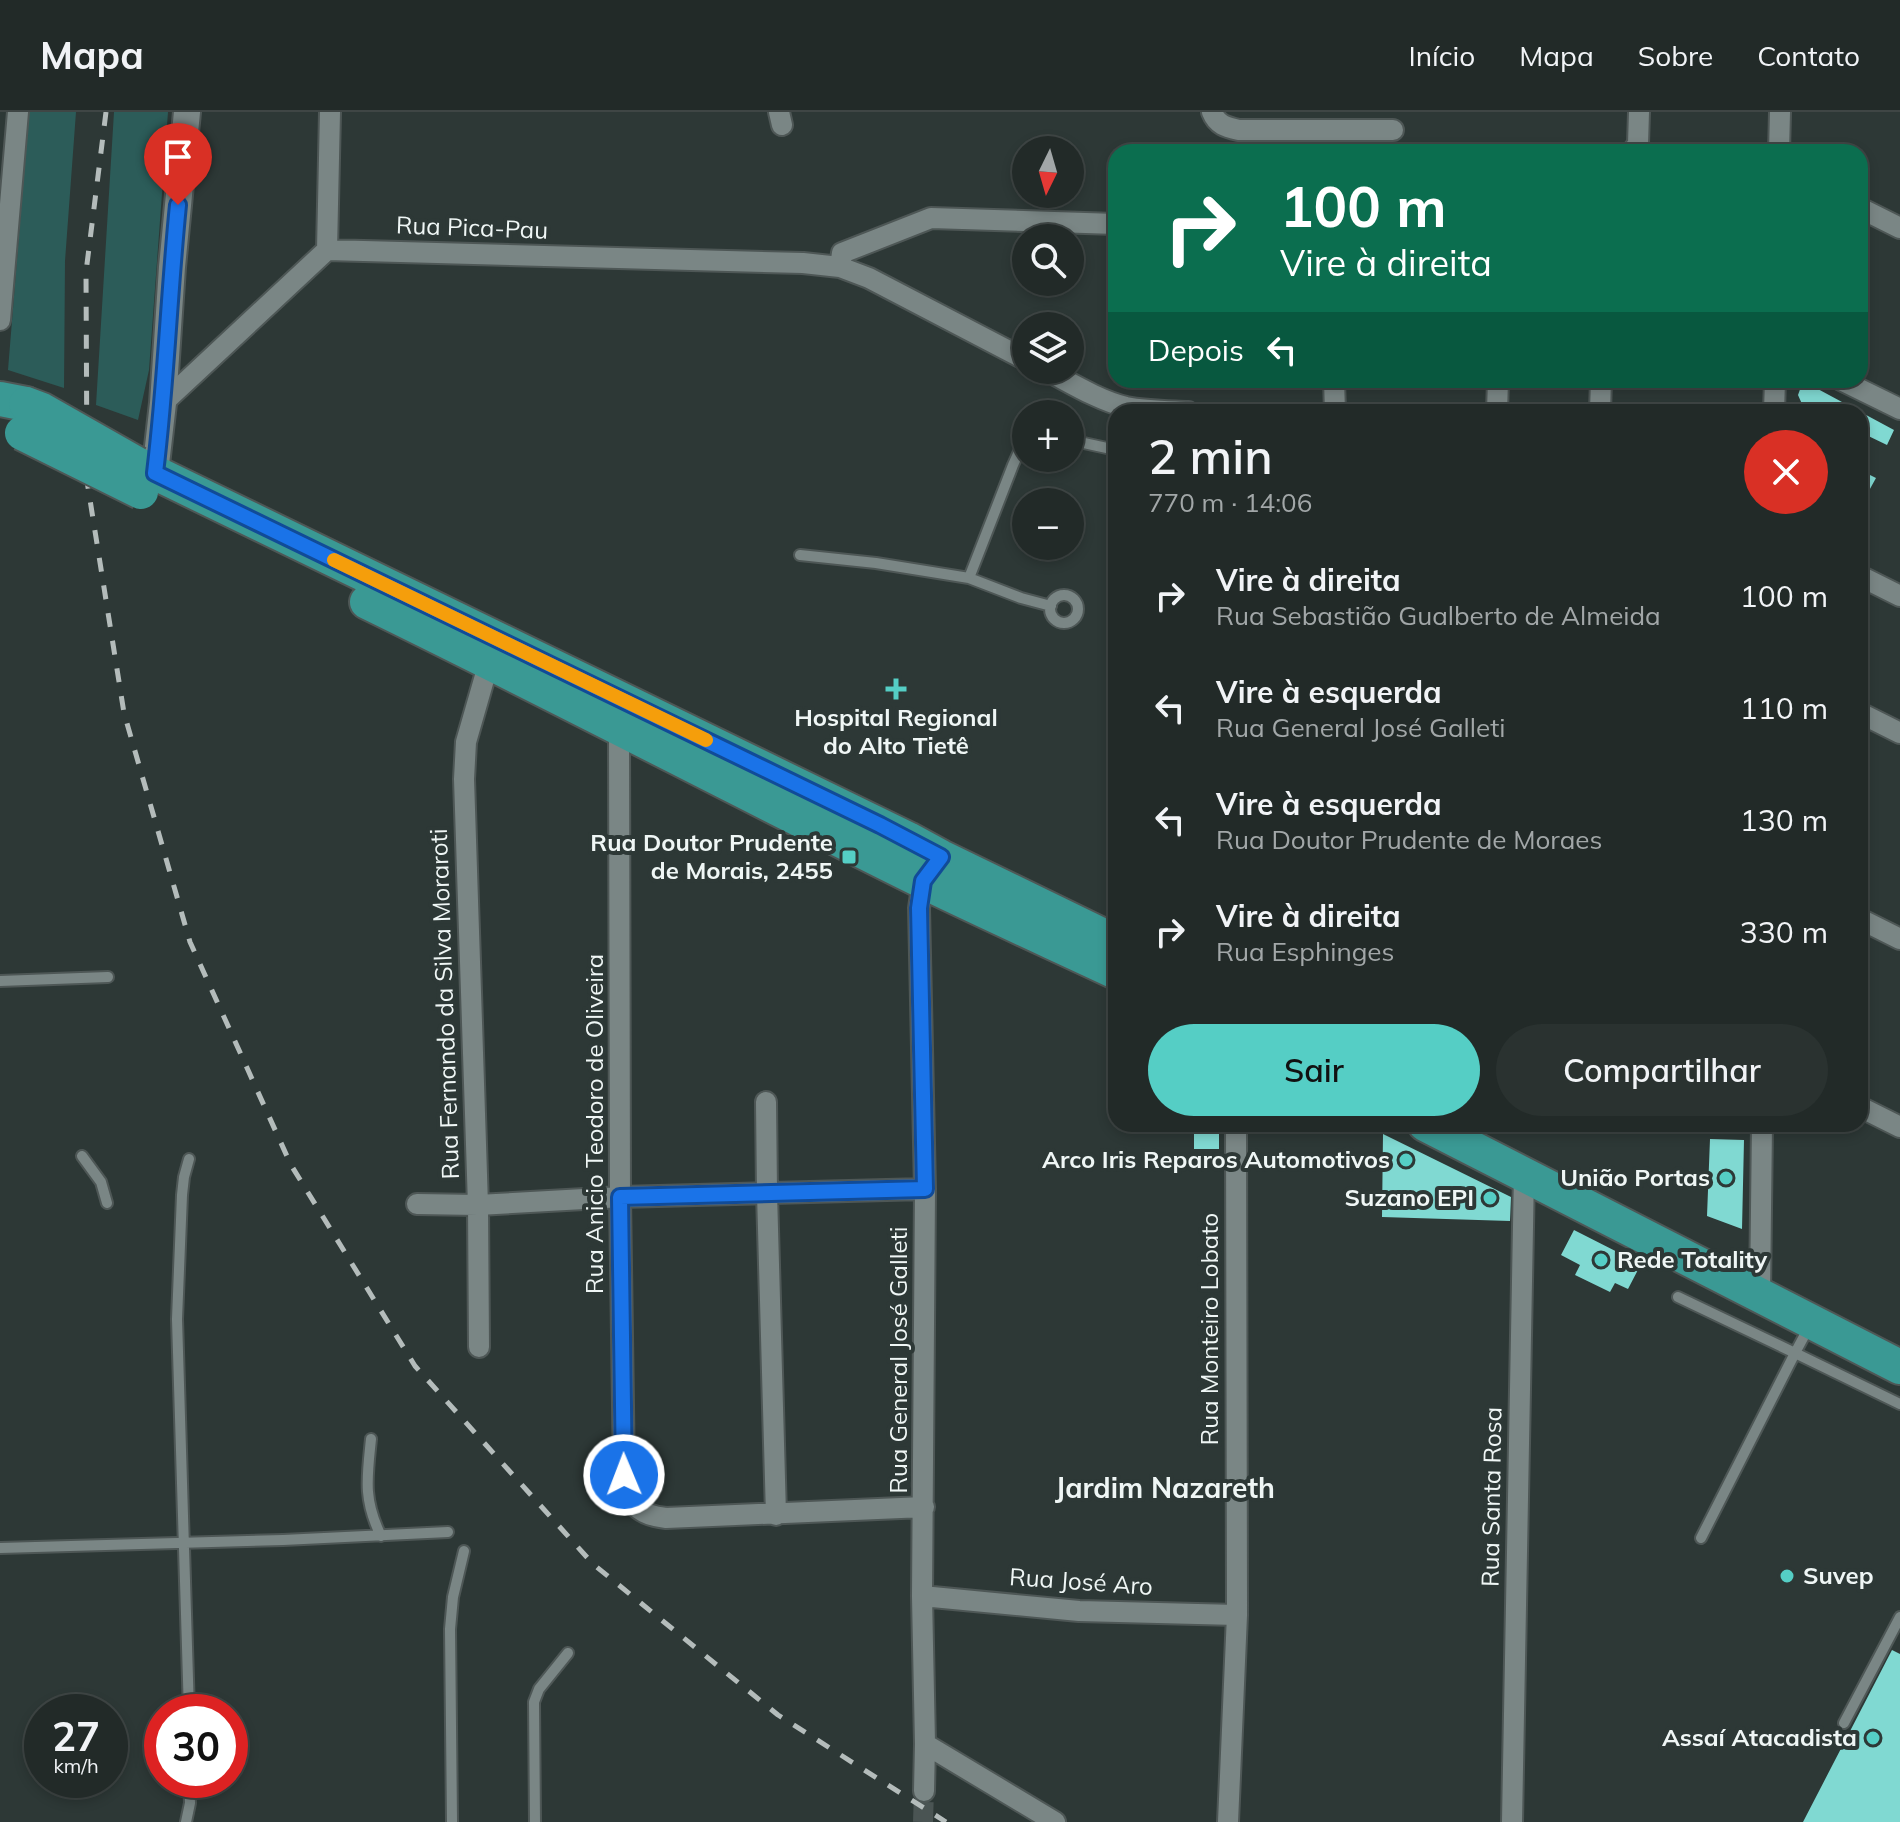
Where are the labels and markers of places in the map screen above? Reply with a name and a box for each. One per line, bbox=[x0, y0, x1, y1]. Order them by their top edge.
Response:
pin bbox=[144, 123, 212, 205]
marker: Hospital Regional do Alto Tietê bbox=[885, 678, 907, 700]
place label: Hospital Regional do Alto Tietê bbox=[794, 702, 998, 760]
place label: Rua Doutor Prudente de Morais, 2455 bbox=[590, 827, 833, 885]
marker: Rua Doutor Prudente de Morais, 2455 bbox=[840, 848, 858, 866]
place label: Arco Iris Reparos Automotivos bbox=[1042, 1144, 1390, 1174]
marker: Arco Iris Reparos Automotivos bbox=[1397, 1151, 1415, 1169]
place label: União Portas bbox=[1560, 1162, 1710, 1192]
marker: União Portas bbox=[1717, 1169, 1735, 1187]
place label: Suzano EPI bbox=[1344, 1182, 1474, 1212]
marker: Suzano EPI bbox=[1481, 1189, 1499, 1207]
place label: Rede Totality bbox=[1617, 1244, 1768, 1274]
marker: Rede Totality bbox=[1592, 1251, 1610, 1269]
place label: Suvep bbox=[1803, 1560, 1874, 1590]
marker: Suvep bbox=[1778, 1567, 1796, 1585]
place label: Assaí Atacadista bbox=[1662, 1722, 1857, 1752]
marker: Assaí Atacadista bbox=[1864, 1729, 1882, 1747]

